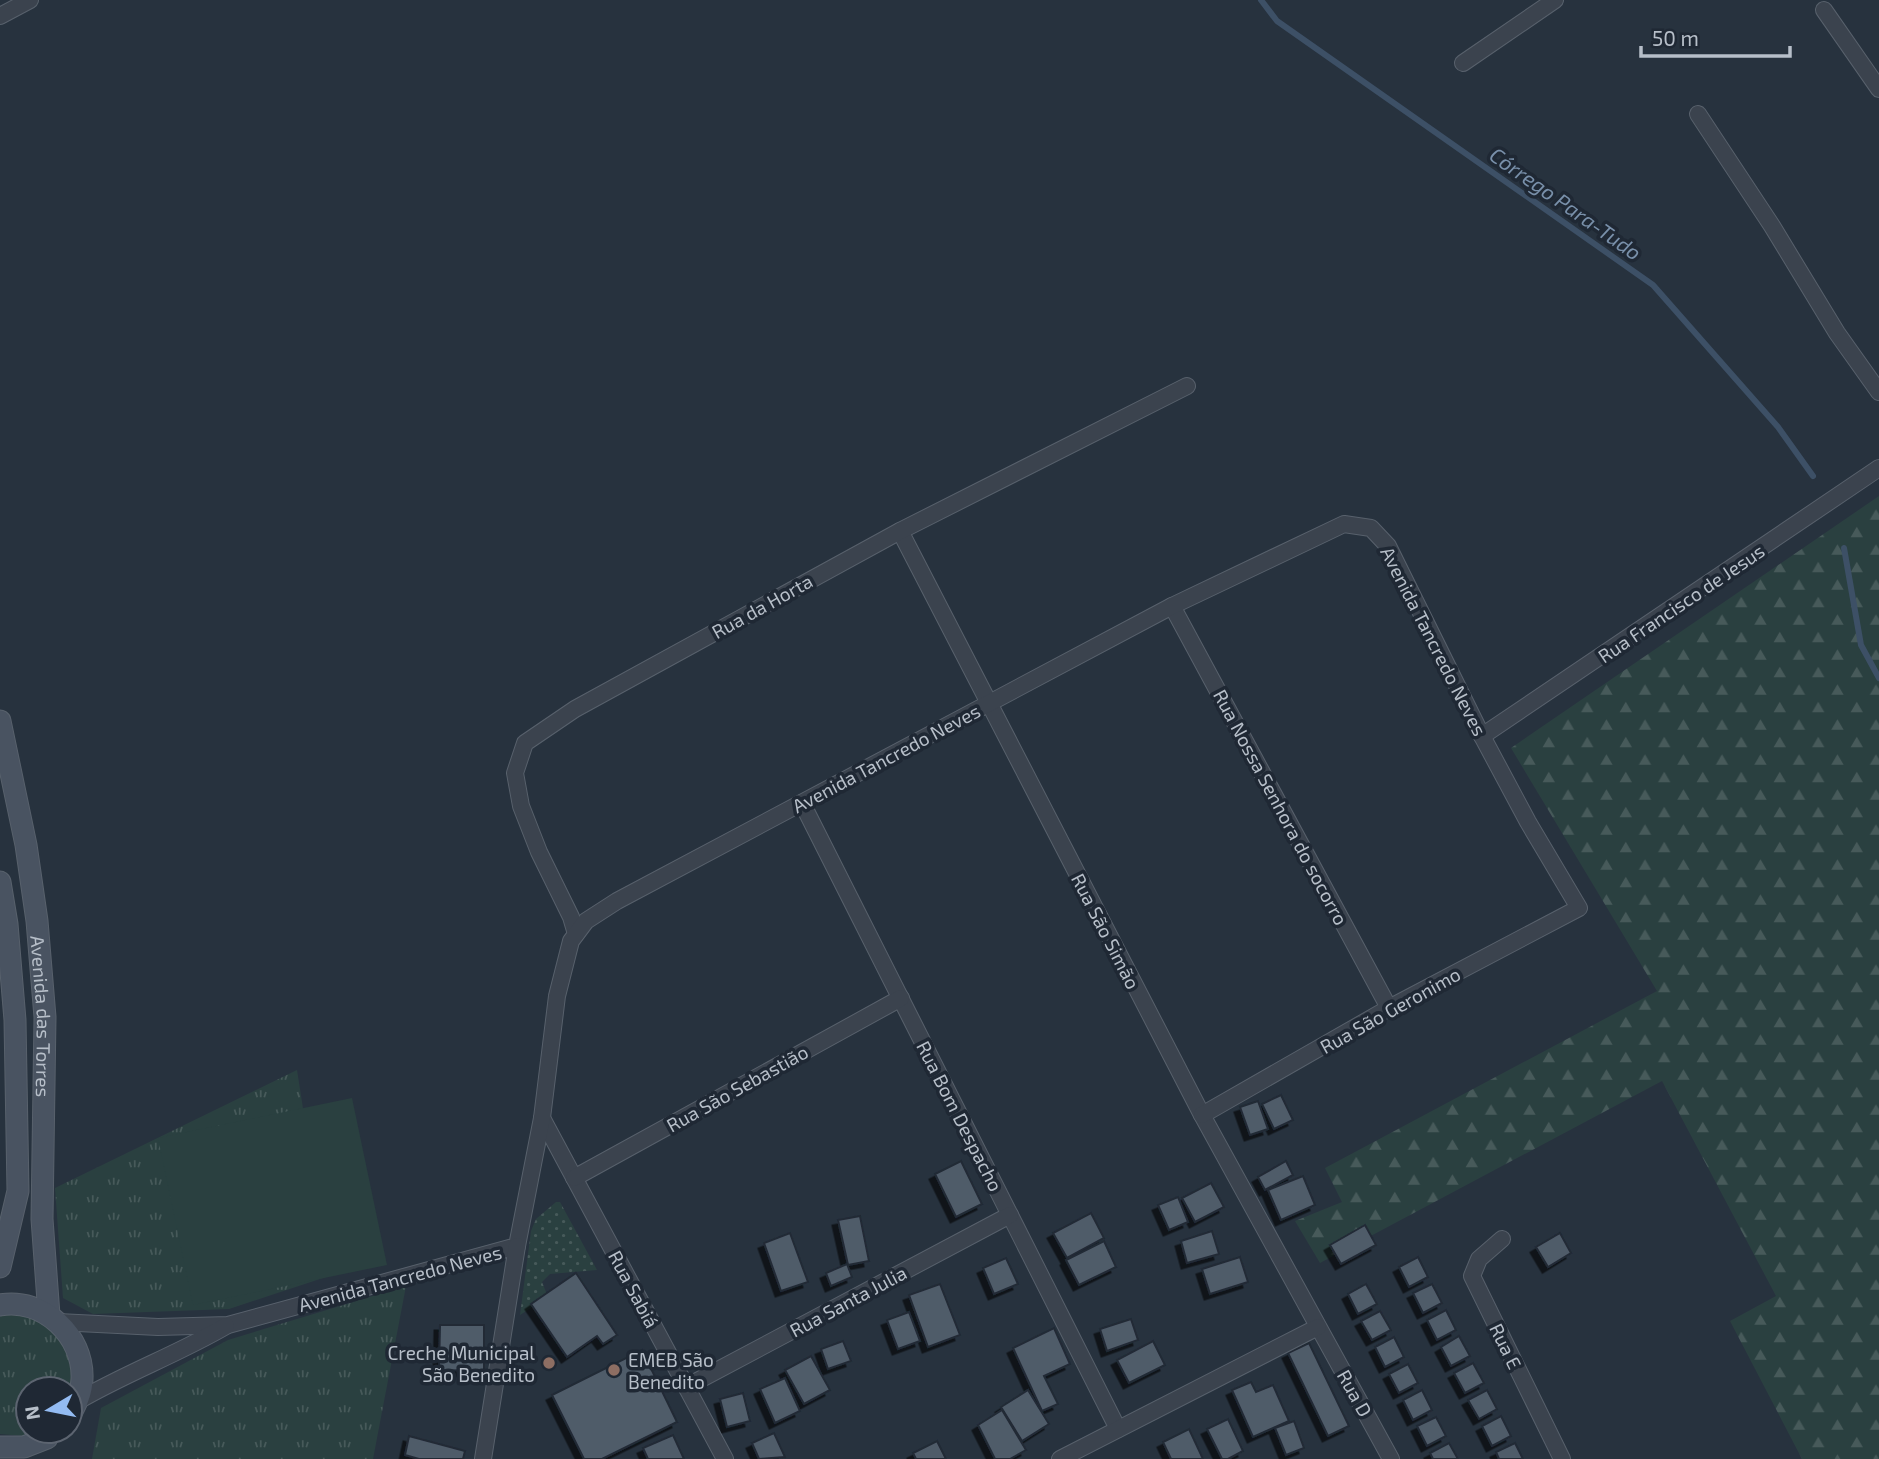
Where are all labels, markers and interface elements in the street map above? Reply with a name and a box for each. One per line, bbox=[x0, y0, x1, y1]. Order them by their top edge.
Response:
scale bar bbox=[1641, 14, 1790, 58]
text: 50 m bbox=[1652, 25, 1699, 50]
water label: Córrego Para-Tudo bbox=[1485, 141, 1647, 265]
street label: Rua Francisco de Jesus bbox=[1593, 539, 1769, 667]
street label: Avenida Tancredo Neves bbox=[1376, 543, 1492, 739]
street label: Rua da Horta bbox=[708, 569, 816, 643]
street label: Rua Nossa Senhora do socorro bbox=[1209, 685, 1353, 929]
street label: Avenida Tancredo Neves bbox=[788, 699, 984, 817]
street label: Rua São Simão bbox=[1067, 869, 1145, 993]
street label: Avenida das Torres bbox=[27, 934, 57, 1098]
street label: Rua São Geronimo bbox=[1316, 962, 1464, 1058]
street label: Rua Bom Despacho bbox=[912, 1037, 1008, 1195]
street label: Rua São Sebastião bbox=[662, 1040, 812, 1136]
street label: Avenida Tancredo Neves bbox=[296, 1240, 504, 1316]
street label: Rua Sabiá bbox=[604, 1246, 664, 1332]
street label: Rua Santa Julia bbox=[786, 1261, 910, 1341]
street label: Rua E bbox=[1485, 1319, 1527, 1373]
place label: Creche Municipal São Benedito bbox=[387, 1341, 535, 1386]
place label: EMEB São Benedito bbox=[628, 1348, 714, 1393]
marker: Creche Municipal São Benedito bbox=[541, 1355, 557, 1371]
marker: EMEB São Benedito bbox=[606, 1362, 622, 1378]
street label: Rua D bbox=[1333, 1366, 1377, 1420]
north arrow bbox=[14, 1375, 84, 1445]
text: N bbox=[19, 1404, 44, 1422]

